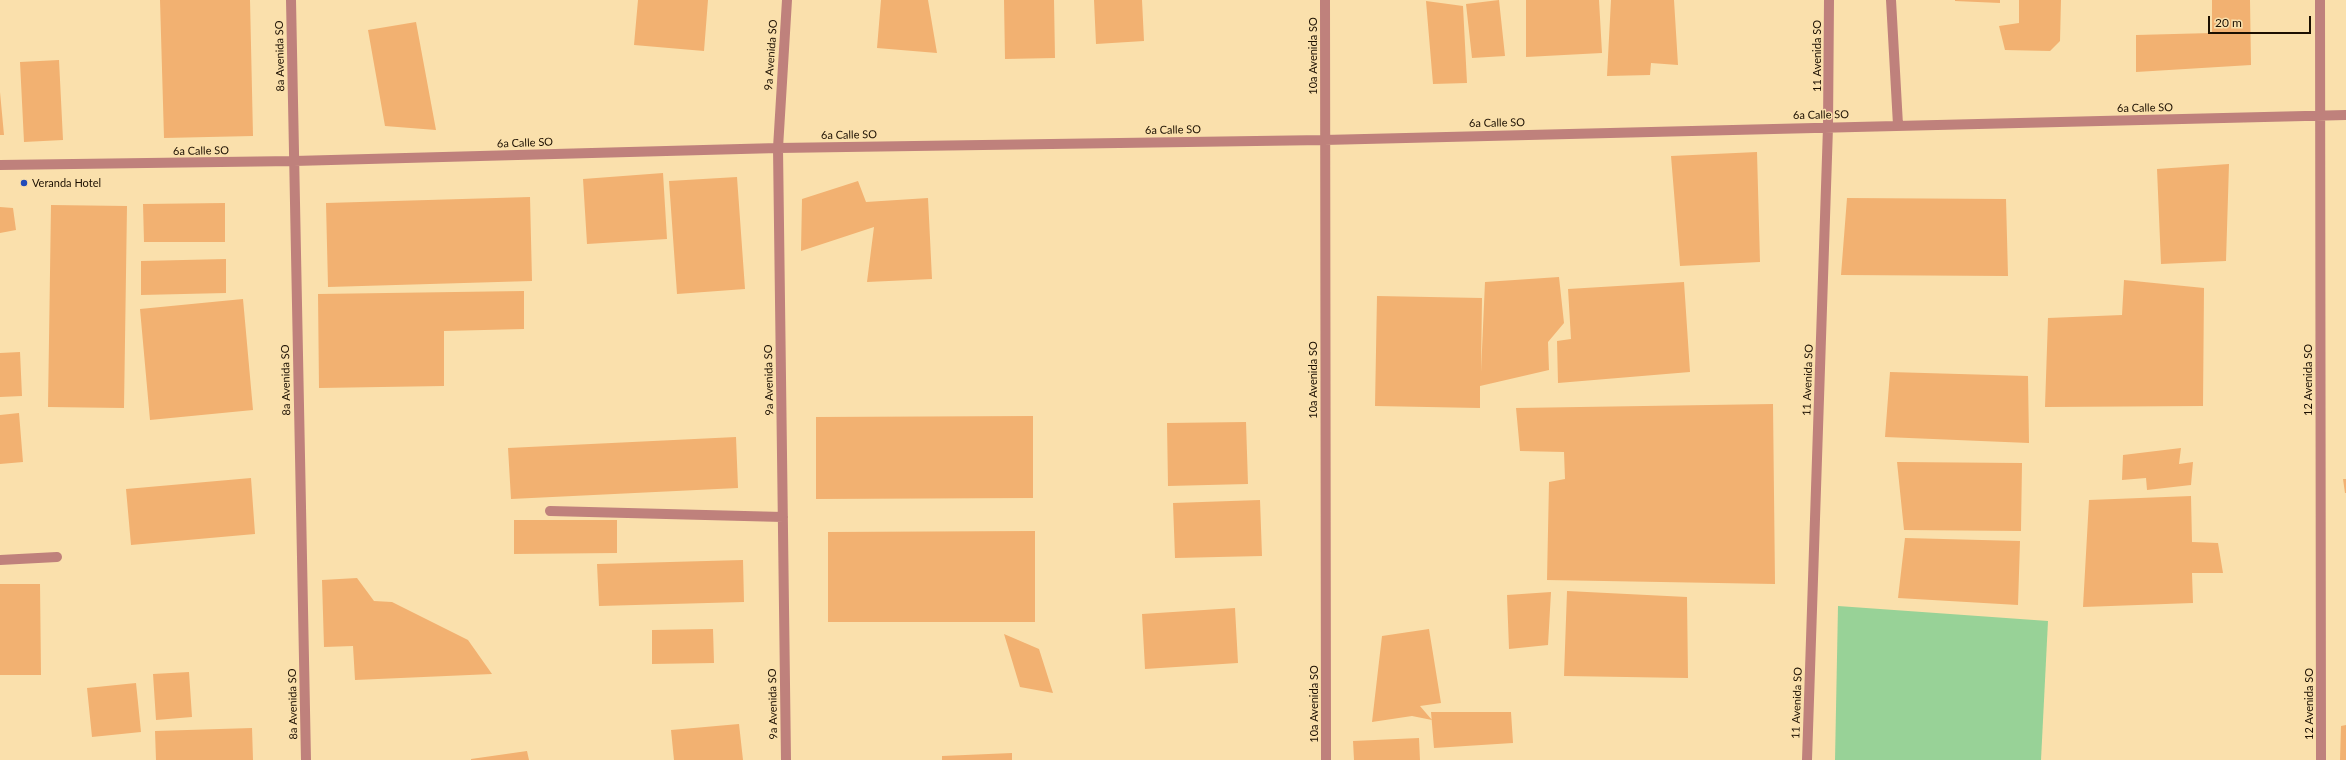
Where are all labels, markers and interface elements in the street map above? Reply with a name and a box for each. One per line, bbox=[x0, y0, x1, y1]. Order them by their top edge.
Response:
scale bar bbox=[2210, 8, 2313, 34]
text: 20 m bbox=[2215, 15, 2242, 30]
street label: 10a Avenida SO bbox=[1306, 17, 1320, 95]
street label: 9a Avenida SO bbox=[762, 19, 780, 91]
street label: 8a Avenida SO bbox=[273, 20, 287, 92]
street label: 11 Avenida SO bbox=[1810, 20, 1824, 92]
street label: 6a Calle SO bbox=[2117, 101, 2173, 115]
street label: 6a Calle SO bbox=[1793, 108, 1849, 122]
street label: 6a Calle SO bbox=[1469, 116, 1525, 130]
street label: 6a Calle SO bbox=[1145, 123, 1201, 137]
street label: 6a Calle SO bbox=[821, 128, 877, 142]
street label: 6a Calle SO bbox=[497, 135, 553, 151]
street label: 6a Calle SO bbox=[173, 144, 229, 158]
place label: Veranda Hotel bbox=[32, 176, 101, 190]
marker: Veranda Hotel bbox=[19, 178, 29, 188]
street label: 10a Avenida SO bbox=[1306, 341, 1320, 419]
street label: 8a Avenida SO bbox=[279, 344, 293, 416]
street label: 9a Avenida SO bbox=[762, 344, 776, 416]
street label: 11 Avenida SO bbox=[1800, 344, 1816, 416]
street label: 12 Avenida SO bbox=[2301, 344, 2315, 416]
street label: 10a Avenida SO bbox=[1307, 665, 1321, 743]
street label: 11 Avenida SO bbox=[1789, 667, 1805, 739]
street label: 8a Avenida SO bbox=[286, 668, 300, 740]
street label: 9a Avenida SO bbox=[766, 668, 780, 740]
street label: 12 Avenida SO bbox=[2302, 668, 2316, 740]

